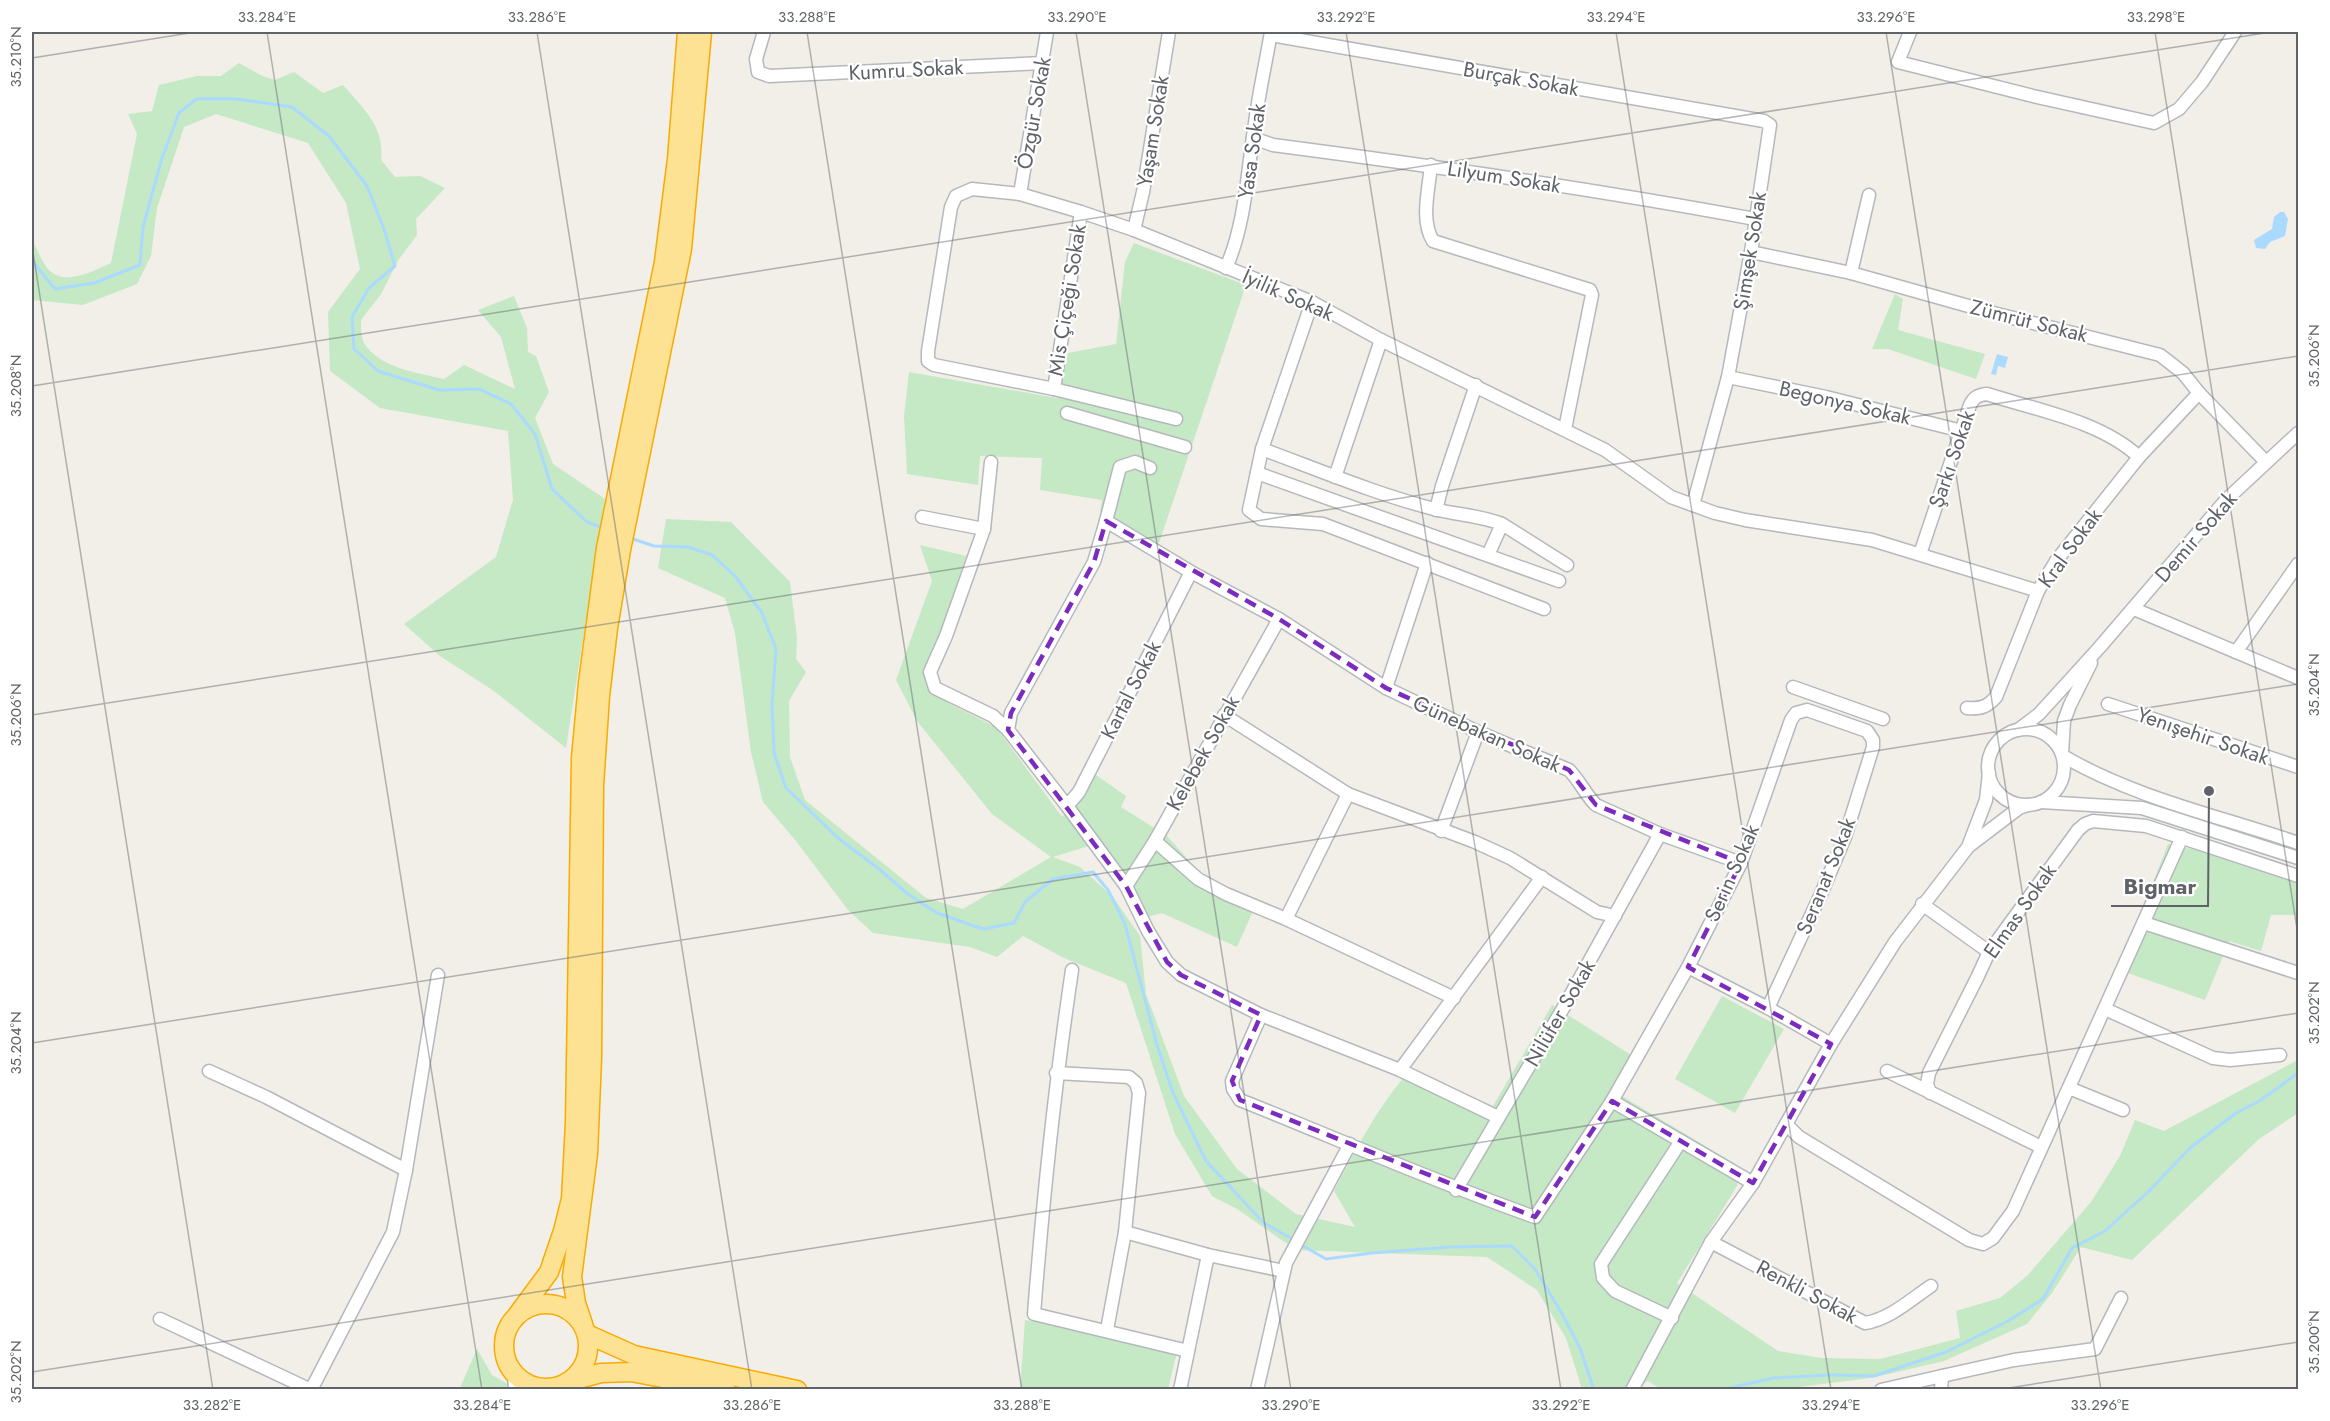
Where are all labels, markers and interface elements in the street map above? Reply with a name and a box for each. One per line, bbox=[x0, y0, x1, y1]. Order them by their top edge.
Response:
text: 33.284°E bbox=[238, 6, 296, 28]
text: 33.286°E bbox=[508, 6, 566, 28]
text: 33.288°E bbox=[778, 6, 836, 28]
text: 33.290°E bbox=[1047, 6, 1107, 28]
text: 33.292°E bbox=[1317, 6, 1375, 28]
text: 33.294°E bbox=[1587, 6, 1646, 28]
text: 33.296°E bbox=[1857, 6, 1915, 28]
text: 33.298°E bbox=[2127, 6, 2185, 28]
text: 35.210°N bbox=[5, 26, 27, 88]
street label: Kumru Sokak bbox=[848, 52, 965, 88]
street label: Özgür Sokak bbox=[1009, 54, 1059, 172]
street label: Burçak Sokak bbox=[1461, 54, 1582, 104]
street label: Yaşam Sokak bbox=[1129, 72, 1177, 189]
street label: Yasa Sokak bbox=[1230, 101, 1274, 201]
street label: Lilyum Sokak bbox=[1445, 153, 1564, 201]
street label: Şimşek Sokak bbox=[1726, 189, 1774, 312]
street label: Mis Çiçeği Sokak bbox=[1040, 221, 1094, 378]
street label: İyilik Sokak bbox=[1237, 262, 1339, 329]
street label: Zümrüt Sokak bbox=[1967, 292, 2092, 350]
text: 35.206°N bbox=[2303, 324, 2325, 388]
text: 35.208°N bbox=[5, 355, 27, 417]
street label: Begonya Sokak bbox=[1776, 373, 1914, 433]
street label: Şarkı Sokak bbox=[1921, 405, 1983, 512]
street label: Demir Sokak bbox=[2148, 484, 2245, 589]
street label: Kral Sokak bbox=[2031, 501, 2110, 594]
street label: Kartal Sokak bbox=[1093, 635, 1169, 744]
text: 35.204°N bbox=[2303, 653, 2325, 717]
text: 35.206°N bbox=[5, 683, 27, 747]
street label: Günebakan Sokak bbox=[1408, 688, 1567, 780]
street label: Kelebek Sokak bbox=[1159, 689, 1247, 816]
street label: Yenışehir Sokak bbox=[2133, 699, 2274, 773]
street label: Seranat Sokak bbox=[1789, 812, 1863, 939]
street label: Serin Sokak bbox=[1697, 819, 1767, 927]
street label: Elmas Sokak bbox=[1976, 857, 2064, 964]
callout: Bigmar bbox=[2111, 866, 2208, 906]
text: Bigmar bbox=[2123, 870, 2197, 902]
street label: Nilüfer Sokak bbox=[1517, 953, 1603, 1072]
text: 35.202°N bbox=[2303, 981, 2325, 1045]
text: 35.204°N bbox=[5, 1011, 27, 1075]
street label: Renkli Sokak bbox=[1751, 1253, 1864, 1332]
text: 35.200°N bbox=[2303, 1310, 2325, 1374]
text: 35.202°N bbox=[5, 1340, 27, 1404]
text: 33.282°E bbox=[183, 1394, 241, 1416]
text: 33.284°E bbox=[453, 1394, 511, 1416]
text: 33.286°E bbox=[723, 1394, 781, 1416]
text: 33.288°E bbox=[993, 1394, 1051, 1416]
text: 33.290°E bbox=[1261, 1394, 1321, 1416]
text: 33.292°E bbox=[1532, 1394, 1590, 1416]
text: 33.294°E bbox=[1802, 1394, 1861, 1416]
text: 33.296°E bbox=[2071, 1394, 2129, 1416]

